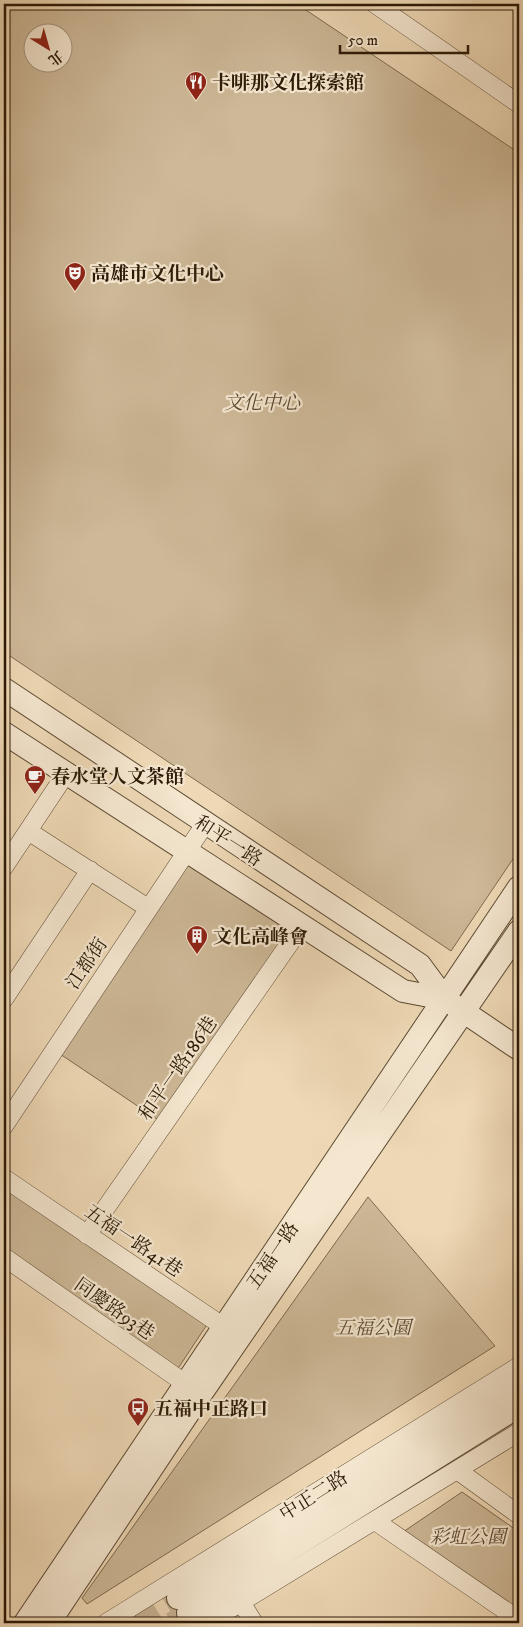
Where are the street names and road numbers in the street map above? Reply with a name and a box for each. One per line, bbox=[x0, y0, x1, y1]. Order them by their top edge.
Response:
street label: 和平一路 bbox=[190, 811, 266, 872]
street label: 江都街 bbox=[62, 934, 113, 994]
street label: 和平一路186巷 bbox=[134, 1013, 222, 1125]
street label: 五福一路41巷 bbox=[80, 1200, 186, 1282]
street label: 五福一路 bbox=[242, 1218, 304, 1294]
street label: 同慶路93巷 bbox=[70, 1273, 159, 1345]
street label: 中正二路 bbox=[275, 1466, 352, 1526]

